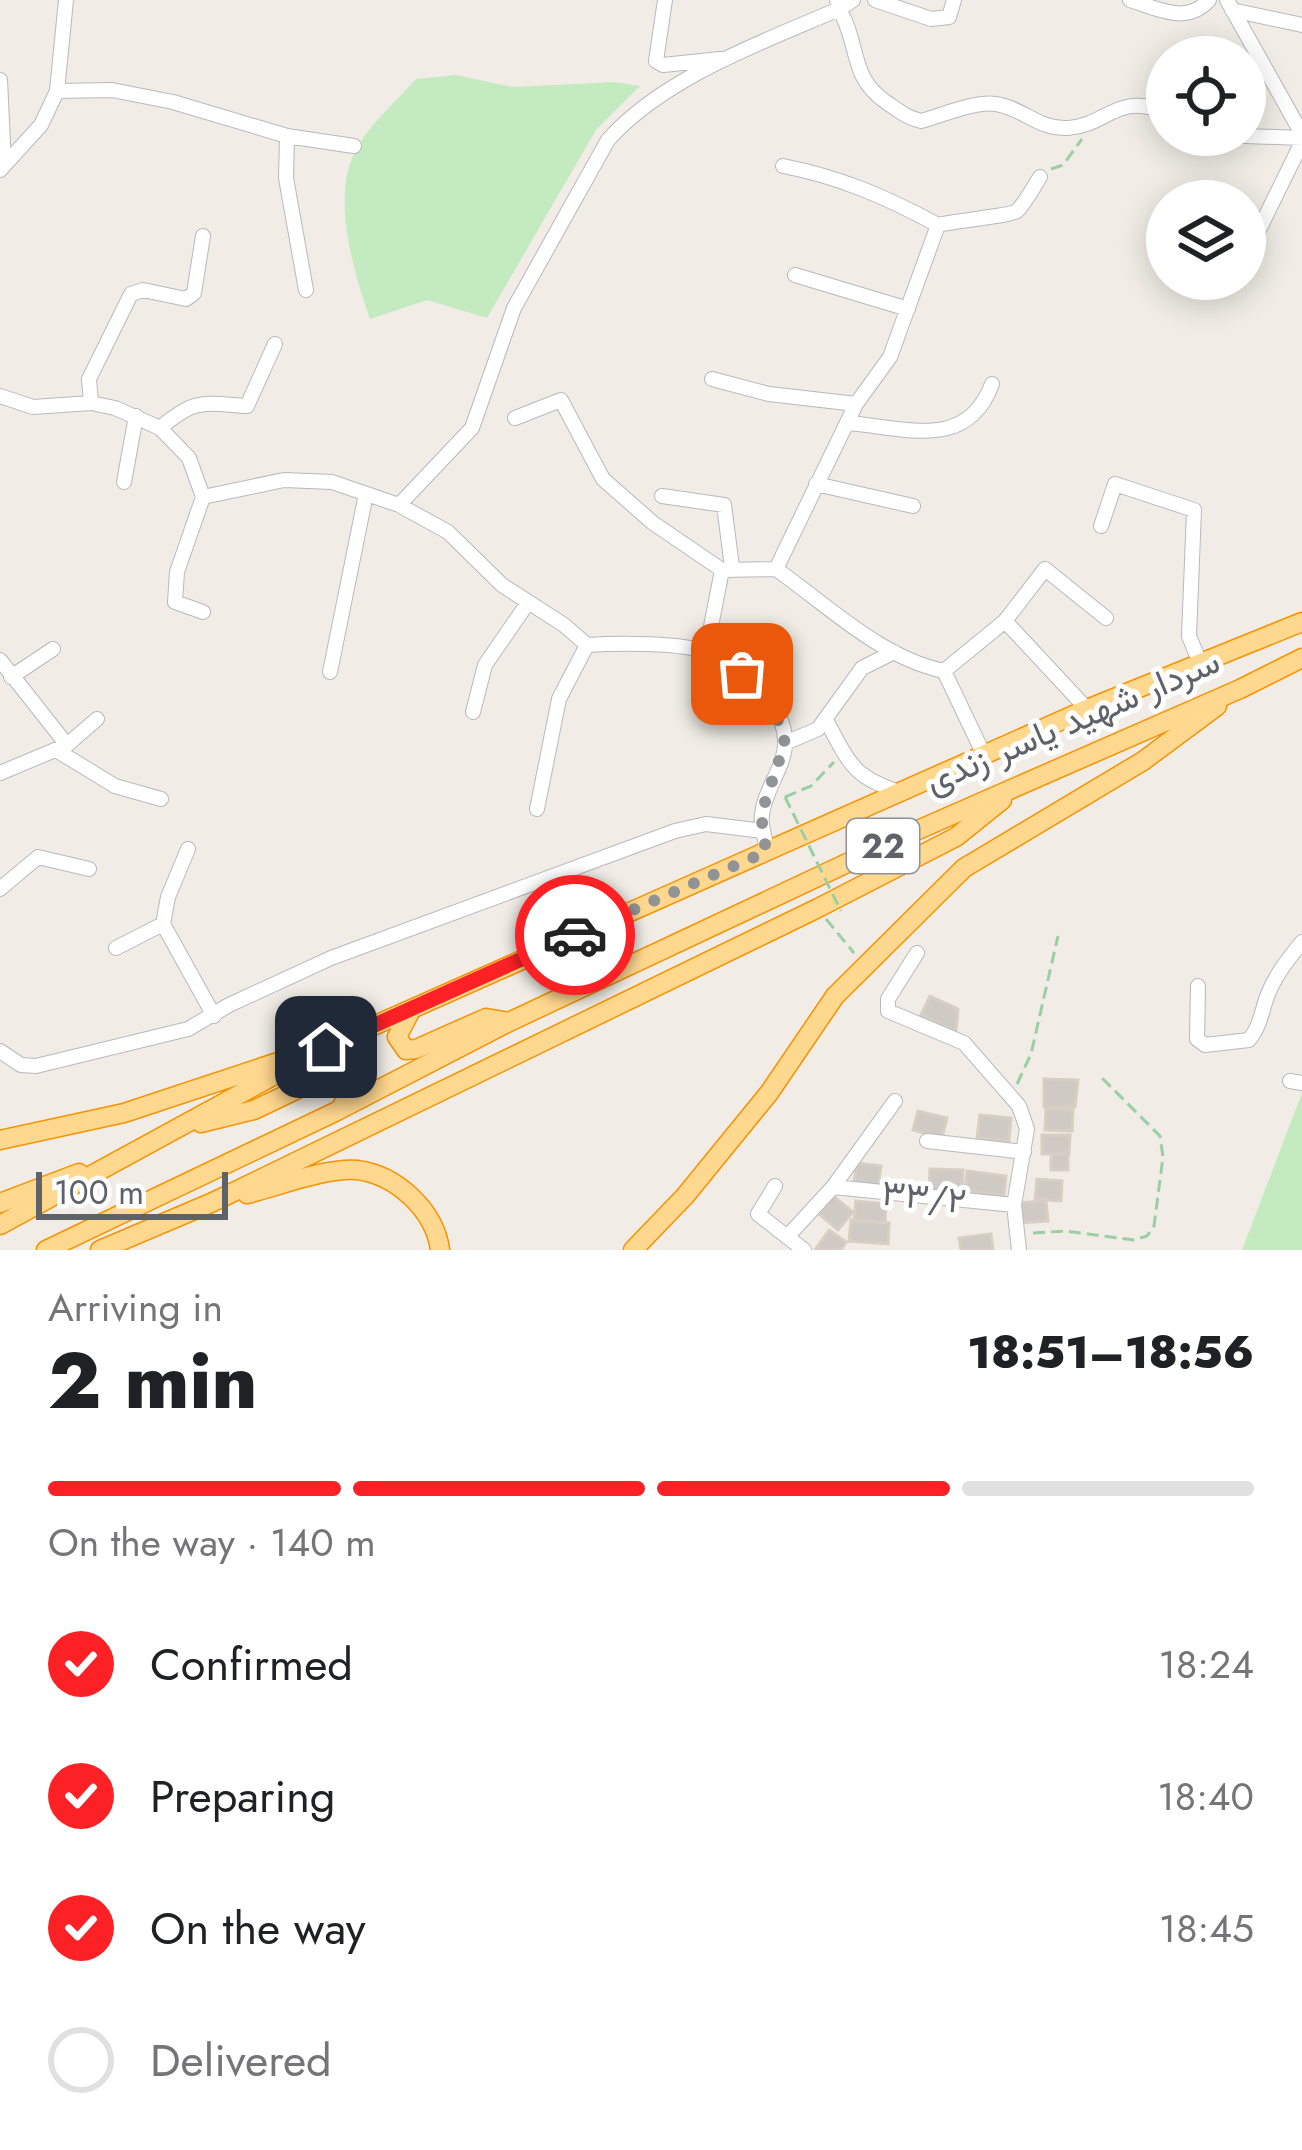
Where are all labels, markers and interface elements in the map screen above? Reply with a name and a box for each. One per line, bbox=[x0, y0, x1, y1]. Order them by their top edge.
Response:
map controls bbox=[1146, 36, 1266, 300]
button: locate bbox=[1146, 36, 1266, 156]
button: layers bbox=[1146, 180, 1266, 300]
pin bbox=[691, 623, 793, 725]
street label: سردار شهید یاسر زندی bbox=[916, 634, 1228, 806]
icon: bag bbox=[709, 641, 775, 707]
road number: 22 bbox=[847, 819, 919, 873]
courier bbox=[515, 875, 635, 995]
icon: car bbox=[542, 902, 608, 968]
pin bbox=[275, 996, 377, 1098]
icon: home bbox=[293, 1014, 359, 1080]
scale bar bbox=[36, 1166, 228, 1219]
street label: ۳۳/۲ bbox=[879, 1166, 969, 1226]
text: 100 m bbox=[54, 1169, 144, 1216]
text: Arriving in bbox=[48, 1279, 223, 1336]
text: 18:51–18:56 bbox=[967, 1320, 1254, 1385]
text: 2 min bbox=[48, 1325, 257, 1437]
text: On the way · 140 m bbox=[48, 1514, 376, 1571]
icon: check bbox=[48, 1631, 114, 1697]
text: Confirmed bbox=[150, 1632, 353, 1697]
text: 18:24 bbox=[1159, 1636, 1254, 1693]
icon: check bbox=[48, 1763, 114, 1829]
text: Preparing bbox=[150, 1764, 335, 1829]
text: 18:40 bbox=[1157, 1768, 1254, 1825]
icon: check bbox=[48, 1895, 114, 1961]
text: On the way bbox=[150, 1896, 366, 1961]
text: 18:45 bbox=[1159, 1900, 1254, 1957]
text: Delivered bbox=[150, 2028, 332, 2093]

